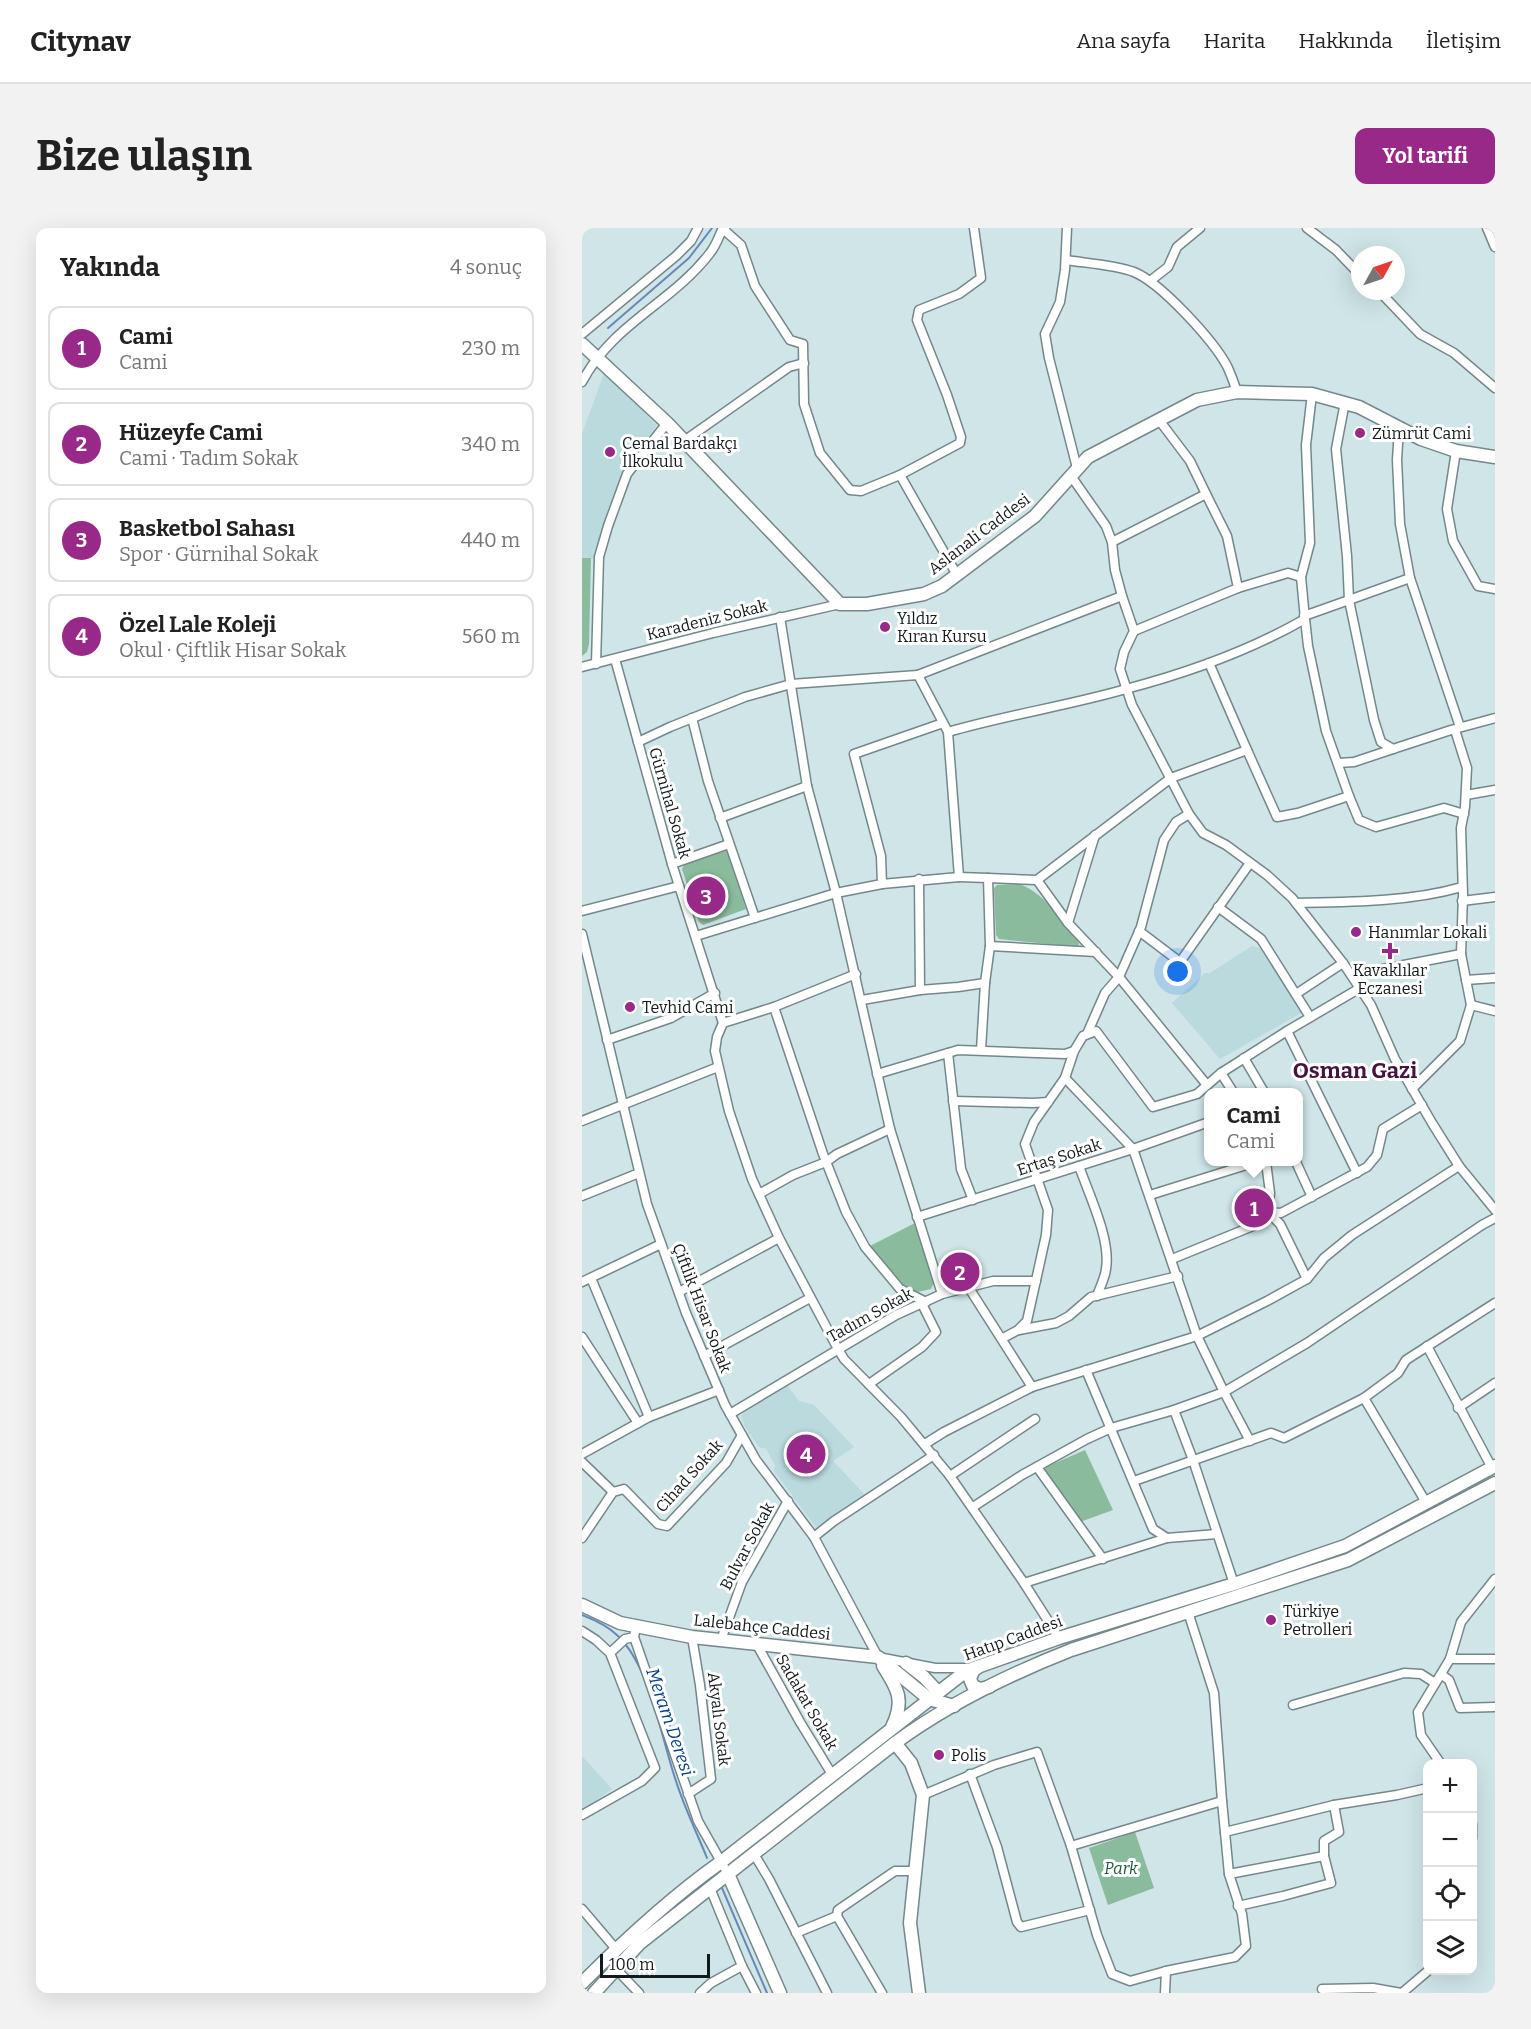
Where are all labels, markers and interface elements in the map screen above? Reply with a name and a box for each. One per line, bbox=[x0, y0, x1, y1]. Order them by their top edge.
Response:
text: Citynav bbox=[30, 25, 131, 58]
text: Ana sayfa bbox=[1076, 28, 1170, 54]
text: Harita bbox=[1203, 28, 1265, 54]
text: Hakkında bbox=[1298, 28, 1393, 54]
text: İletişim bbox=[1426, 28, 1501, 54]
button: Yol tarifi bbox=[1355, 128, 1495, 184]
text: Bize ulaşın bbox=[36, 131, 252, 181]
north arrow bbox=[1351, 246, 1405, 300]
text: Yakında bbox=[60, 252, 160, 283]
text: 4 sonuç bbox=[450, 255, 522, 279]
text: Cami bbox=[119, 323, 173, 350]
text: 1 bbox=[77, 336, 86, 360]
text: 230 m bbox=[462, 336, 520, 360]
text: Cami bbox=[119, 350, 167, 374]
text: Hüzeyfe Cami bbox=[119, 419, 263, 446]
place label: Zümrüt Cami bbox=[1372, 424, 1472, 443]
marker: Zümrüt Cami bbox=[1353, 426, 1367, 440]
text: 2 bbox=[76, 432, 87, 456]
text: 340 m bbox=[461, 432, 520, 456]
place label: Cemal Bardakçı İlkokulu bbox=[622, 434, 737, 471]
marker: Cemal Bardakçı İlkokulu bbox=[603, 445, 617, 459]
text: Cami · Tadım Sokak bbox=[119, 446, 298, 470]
street label: Aslanali Caddesi bbox=[924, 489, 1034, 578]
text: Basketbol Sahası bbox=[119, 515, 295, 542]
text: 3 bbox=[76, 528, 87, 552]
text: 440 m bbox=[461, 528, 520, 552]
text: Spor · Gürnihal Sokak bbox=[119, 542, 318, 566]
street label: Karadeniz Sokak bbox=[645, 596, 769, 644]
place label: Yıldız Kıran Kursu bbox=[897, 609, 987, 646]
text: Özel Lale Koleji bbox=[119, 611, 276, 638]
marker: Yıldız Kıran Kursu bbox=[878, 620, 892, 634]
text: 4 bbox=[75, 624, 88, 648]
text: 560 m bbox=[462, 624, 520, 648]
text: Okul · Çiftlik Hisar Sokak bbox=[119, 638, 346, 662]
street label: Gürnihal Sokak bbox=[645, 745, 695, 861]
pin: 3 bbox=[686, 874, 726, 918]
place label: Hanımlar Lokali bbox=[1368, 923, 1488, 942]
marker: Hanımlar Lokali bbox=[1349, 925, 1363, 939]
marker: Kavaklılar Eczanesi bbox=[1383, 944, 1397, 958]
your location bbox=[1163, 957, 1192, 986]
place label: Kavaklılar Eczanesi bbox=[1353, 961, 1427, 998]
place label: Tevhid Cami bbox=[642, 998, 734, 1017]
marker: Tevhid Cami bbox=[623, 1000, 637, 1014]
district label: Osman Gazi bbox=[1293, 1057, 1417, 1084]
popup bbox=[1204, 1088, 1303, 1166]
text: Cami bbox=[1227, 1102, 1280, 1129]
text: Cami bbox=[1227, 1129, 1275, 1153]
street label: Ertaş Sokak bbox=[1015, 1134, 1103, 1180]
pin: 1 bbox=[1234, 1186, 1274, 1230]
street label: Çiftlik Hisar Sokak bbox=[669, 1241, 735, 1375]
pin: 2 bbox=[940, 1250, 980, 1294]
street label: Tadım Sokak bbox=[824, 1284, 916, 1346]
pin: 4 bbox=[786, 1432, 826, 1476]
street label: Cihad Sokak bbox=[651, 1436, 727, 1516]
street label: Bulvar Sokak bbox=[716, 1499, 778, 1593]
place label: Türkiye Petrolleri bbox=[1283, 1602, 1353, 1639]
street label: Lalebahçe Caddesi bbox=[693, 1610, 832, 1644]
street label: Hatıp Caddesi bbox=[961, 1611, 1065, 1665]
marker: Türkiye Petrolleri bbox=[1264, 1613, 1278, 1627]
street label: Sadakat Sokak bbox=[772, 1651, 842, 1753]
water label: Meram Deresi bbox=[641, 1665, 699, 1779]
street label: Akyalı Sokak bbox=[704, 1671, 734, 1767]
place label: Polis bbox=[951, 1746, 987, 1765]
marker: Polis bbox=[932, 1748, 946, 1762]
map controls bbox=[1423, 1759, 1477, 1975]
button: + bbox=[1423, 1759, 1477, 1813]
button: − bbox=[1423, 1813, 1477, 1867]
park label: Park bbox=[1104, 1859, 1138, 1878]
button: locate bbox=[1423, 1867, 1477, 1921]
button: layers bbox=[1423, 1921, 1477, 1975]
scale bar bbox=[600, 1951, 710, 1978]
text: 100 m bbox=[609, 1955, 654, 1974]

